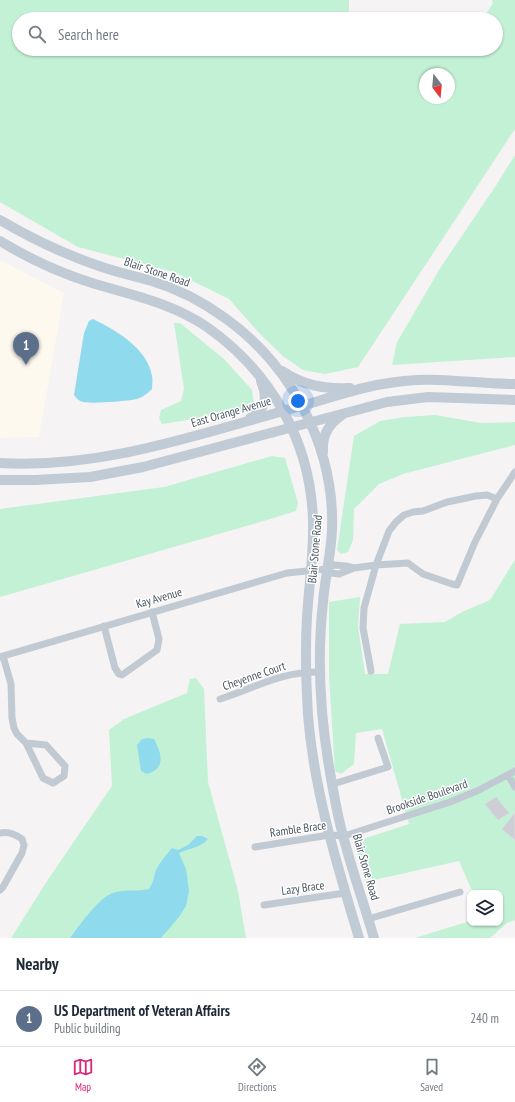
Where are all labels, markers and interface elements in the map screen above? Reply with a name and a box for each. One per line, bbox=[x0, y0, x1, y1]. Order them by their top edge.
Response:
search box bbox=[12, 12, 503, 56]
icon: search bbox=[26, 23, 48, 45]
text: Search here bbox=[58, 25, 119, 44]
north arrow bbox=[419, 68, 455, 104]
street label: Blair Stone Road bbox=[122, 253, 192, 290]
pin: 1 bbox=[13, 332, 39, 365]
your location bbox=[288, 391, 308, 411]
street label: East Orange Avenue bbox=[189, 393, 273, 430]
street label: Blair Stone Road bbox=[304, 514, 325, 584]
street label: Kay Avenue bbox=[134, 584, 184, 611]
street label: Cheyenne Court bbox=[220, 658, 288, 693]
street label: Brookside Boulevard bbox=[384, 776, 469, 817]
street label: Ramble Brace bbox=[269, 817, 327, 840]
street label: Blair Stone Road bbox=[350, 832, 383, 902]
street label: Lazy Brace bbox=[280, 877, 325, 898]
map controls bbox=[467, 890, 503, 926]
button: layers bbox=[467, 890, 503, 926]
text: Nearby bbox=[16, 953, 59, 975]
text: US Department of Veteran Affairs bbox=[54, 1001, 230, 1020]
text: 1 bbox=[26, 1010, 32, 1027]
text: 240 m bbox=[470, 1010, 499, 1027]
text: Public building bbox=[54, 1020, 121, 1037]
tab: Map bbox=[72, 1056, 94, 1094]
tab: Directions bbox=[238, 1056, 276, 1094]
tab: Saved bbox=[420, 1056, 443, 1094]

